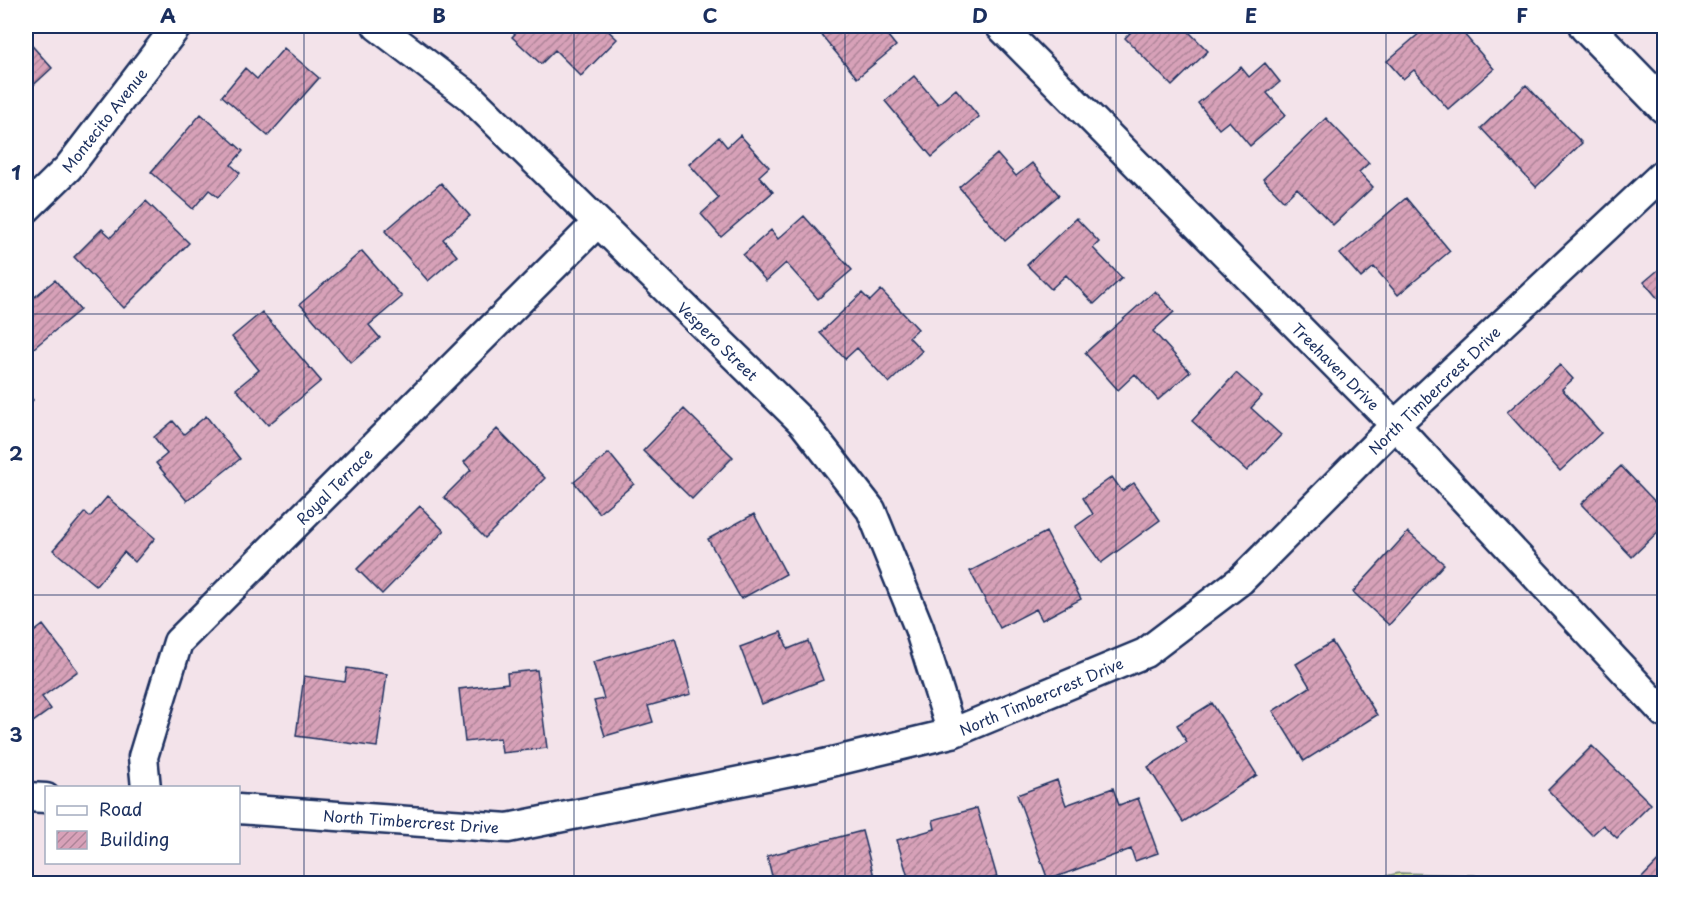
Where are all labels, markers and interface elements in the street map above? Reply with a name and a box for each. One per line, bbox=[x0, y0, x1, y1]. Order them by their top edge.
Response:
text: A bbox=[160, 0, 176, 30]
text: B bbox=[432, 0, 446, 30]
text: C bbox=[702, 0, 718, 30]
text: D bbox=[972, 0, 988, 30]
text: E bbox=[1245, 0, 1257, 30]
text: F bbox=[1516, 0, 1528, 30]
street label: Montecito Avenue bbox=[56, 63, 152, 177]
text: 1 bbox=[11, 157, 21, 187]
street label: Vespero Street bbox=[672, 296, 764, 386]
street label: Treehaven Drive bbox=[1287, 317, 1385, 415]
street label: North Timbercrest Drive bbox=[1363, 321, 1505, 459]
text: 2 bbox=[9, 438, 23, 468]
street label: Royal Terrace bbox=[290, 442, 378, 530]
street label: North Timbercrest Drive bbox=[955, 651, 1127, 741]
text: 3 bbox=[9, 719, 23, 749]
legend bbox=[45, 786, 240, 864]
text: Road bbox=[99, 795, 143, 822]
street label: North Timbercrest Drive bbox=[322, 803, 500, 839]
text: Building bbox=[99, 825, 169, 852]

